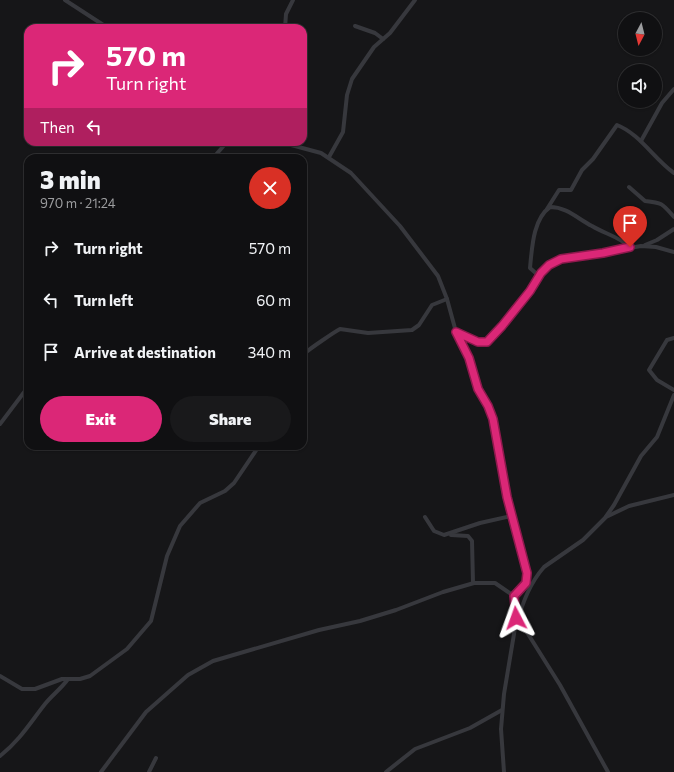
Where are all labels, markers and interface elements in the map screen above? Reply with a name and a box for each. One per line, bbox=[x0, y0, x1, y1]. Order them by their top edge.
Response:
north arrow bbox=[618, 12, 662, 56]
map controls bbox=[618, 12, 662, 108]
text: 570 m bbox=[106, 38, 186, 72]
icon: right bbox=[40, 40, 92, 92]
button: sound bbox=[618, 64, 662, 108]
text: Turn right bbox=[106, 72, 186, 94]
icon: left bbox=[83, 116, 105, 138]
text: Then bbox=[40, 118, 75, 136]
text: 3 min bbox=[40, 165, 101, 194]
button: close bbox=[249, 167, 291, 209]
text: 970 m · 21:24 bbox=[40, 195, 116, 211]
pin bbox=[613, 206, 647, 247]
icon: arrive bbox=[619, 212, 641, 234]
icon: right bbox=[40, 237, 62, 259]
text: Turn right bbox=[74, 239, 143, 257]
text: 570 m bbox=[249, 239, 291, 257]
icon: left bbox=[40, 289, 62, 311]
text: Turn left bbox=[74, 291, 133, 309]
text: 60 m bbox=[256, 291, 291, 309]
icon: arrive bbox=[40, 341, 62, 363]
text: Arrive at destination bbox=[74, 343, 216, 361]
text: 340 m bbox=[248, 343, 291, 361]
button: Exit bbox=[40, 396, 162, 442]
button: Share bbox=[170, 396, 291, 442]
position arrow bbox=[495, 597, 537, 639]

